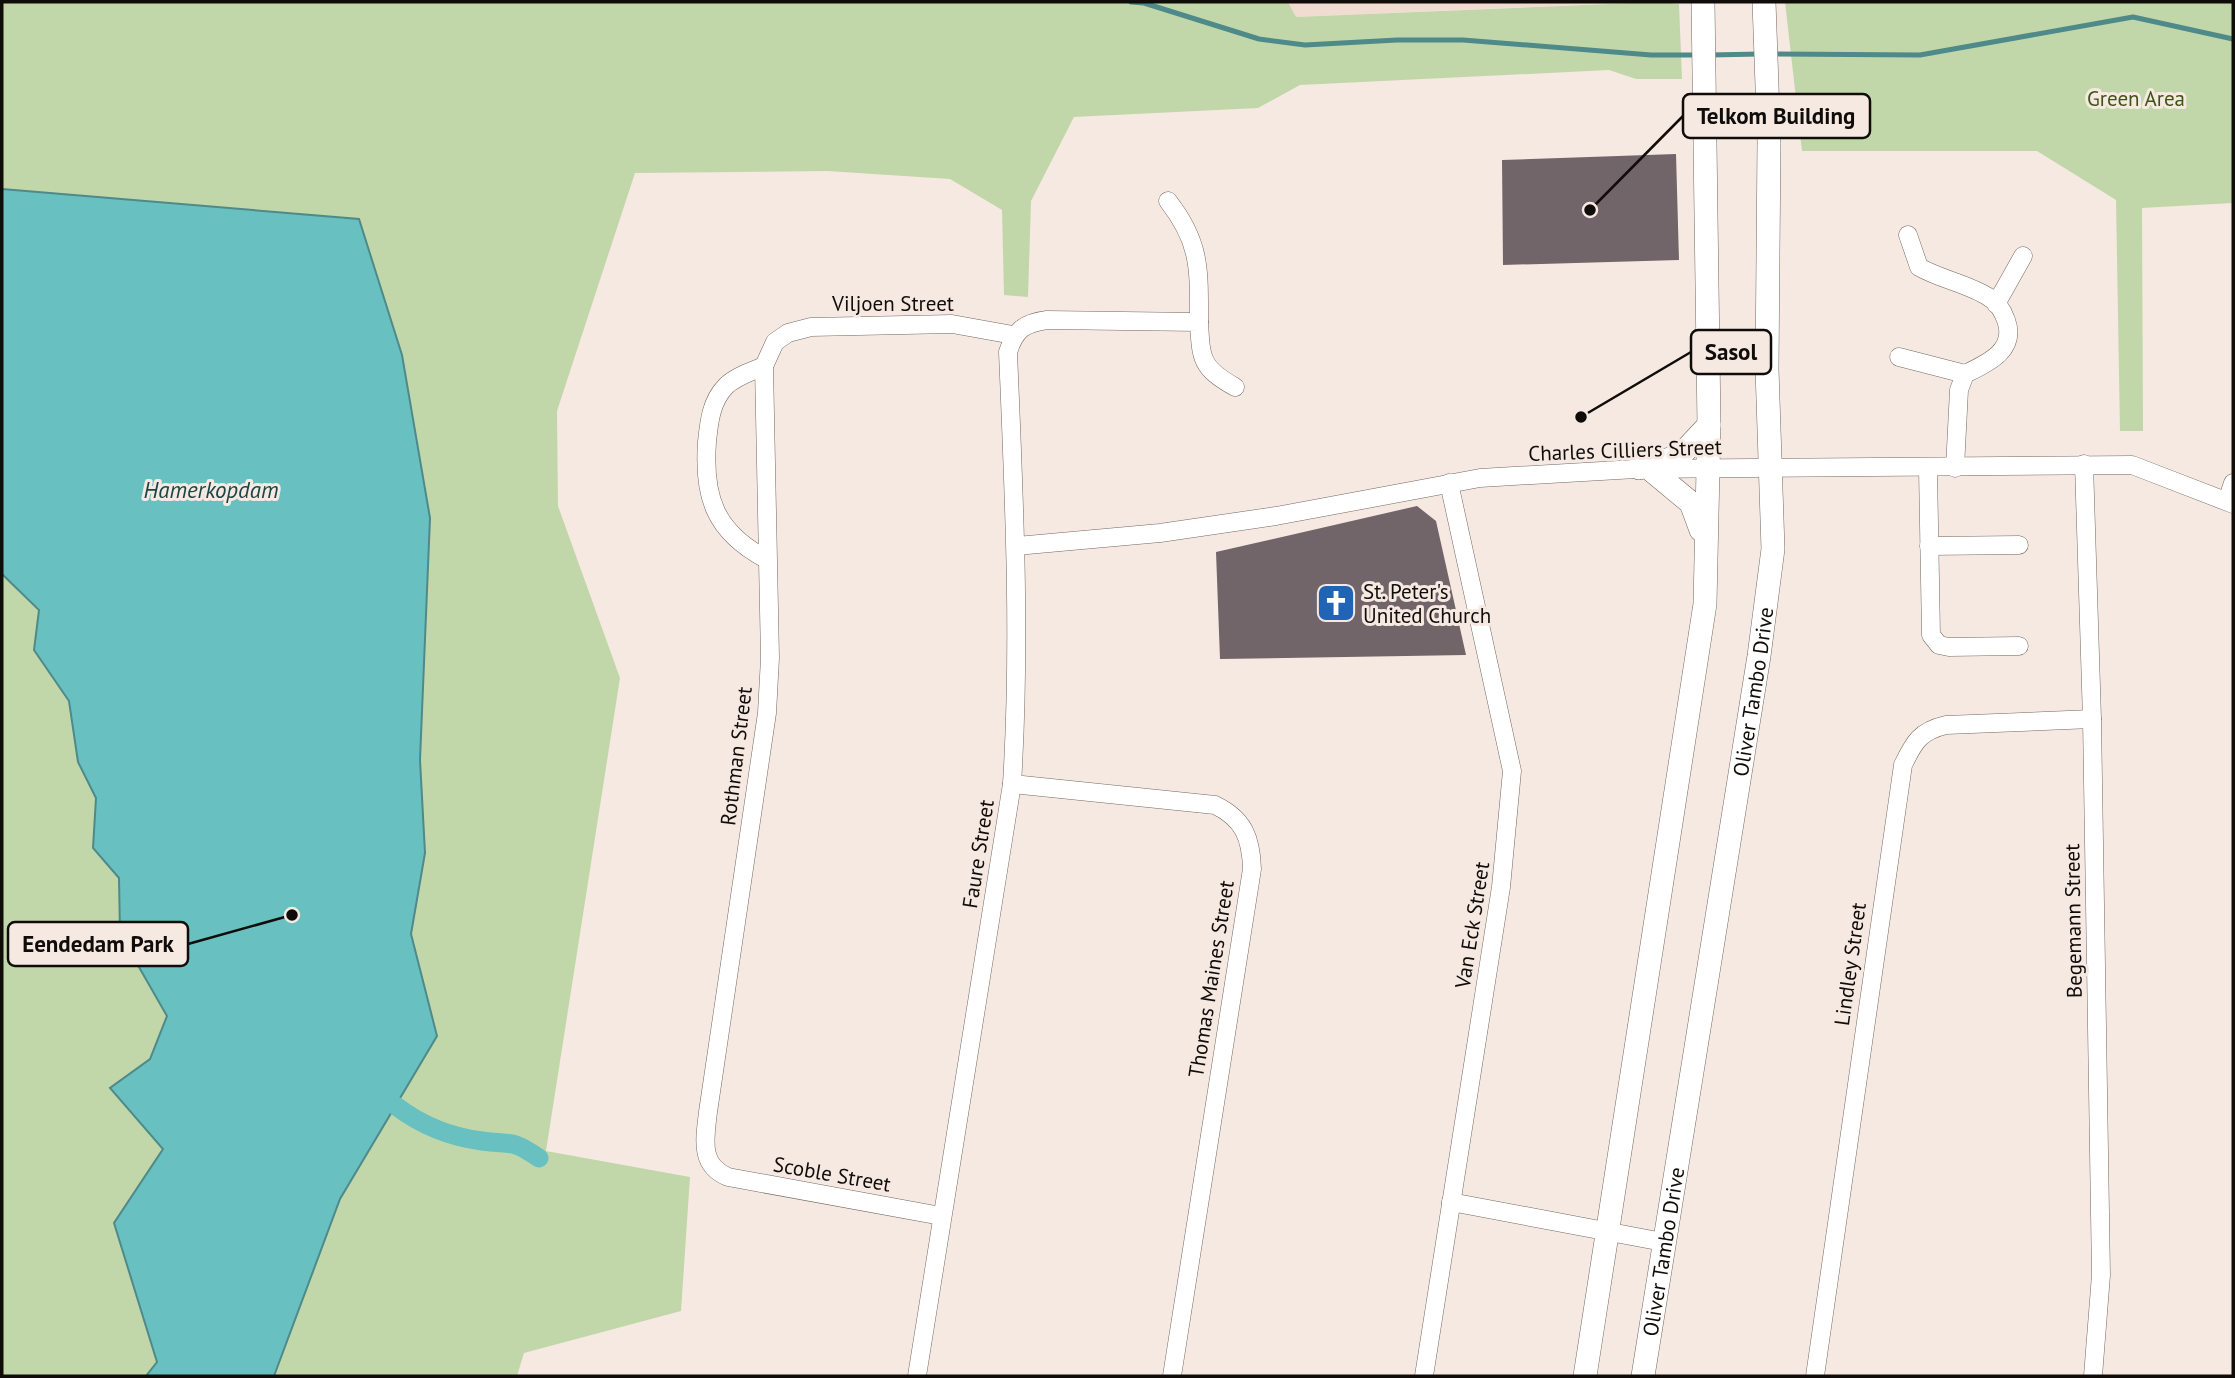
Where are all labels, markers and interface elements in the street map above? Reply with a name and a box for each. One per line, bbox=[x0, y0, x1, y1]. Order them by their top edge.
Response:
park label: Green Area bbox=[2087, 85, 2185, 112]
callout: Telkom Building bbox=[1683, 94, 1870, 138]
text: Telkom Building bbox=[1697, 101, 1855, 130]
street label: Viljoen Street bbox=[831, 290, 954, 317]
callout: Sasol bbox=[1691, 330, 1771, 374]
text: Sasol bbox=[1705, 337, 1757, 366]
street label: Charles Cilliers Street bbox=[1528, 433, 1722, 467]
water label: Hamerkopdam bbox=[144, 475, 278, 504]
place label: St. Peter's United Church bbox=[1363, 578, 1491, 629]
church icon: St. Peter's United Church bbox=[1315, 582, 1357, 624]
street label: Oliver Tambo Drive bbox=[1726, 605, 1779, 778]
street label: Rothman Street bbox=[714, 685, 758, 827]
street label: Faure Street bbox=[956, 798, 1000, 910]
street label: Begemann Street bbox=[2058, 844, 2088, 998]
street label: Van Eck Street bbox=[1449, 860, 1495, 991]
street label: Thomas Maines Street bbox=[1182, 879, 1240, 1079]
street label: Lindley Street bbox=[1828, 901, 1872, 1027]
callout: Eendedam Park bbox=[8, 922, 188, 966]
text: Eendedam Park bbox=[22, 929, 175, 958]
street label: Scoble Street bbox=[771, 1150, 893, 1198]
street label: Oliver Tambo Drive bbox=[1636, 1165, 1690, 1338]

